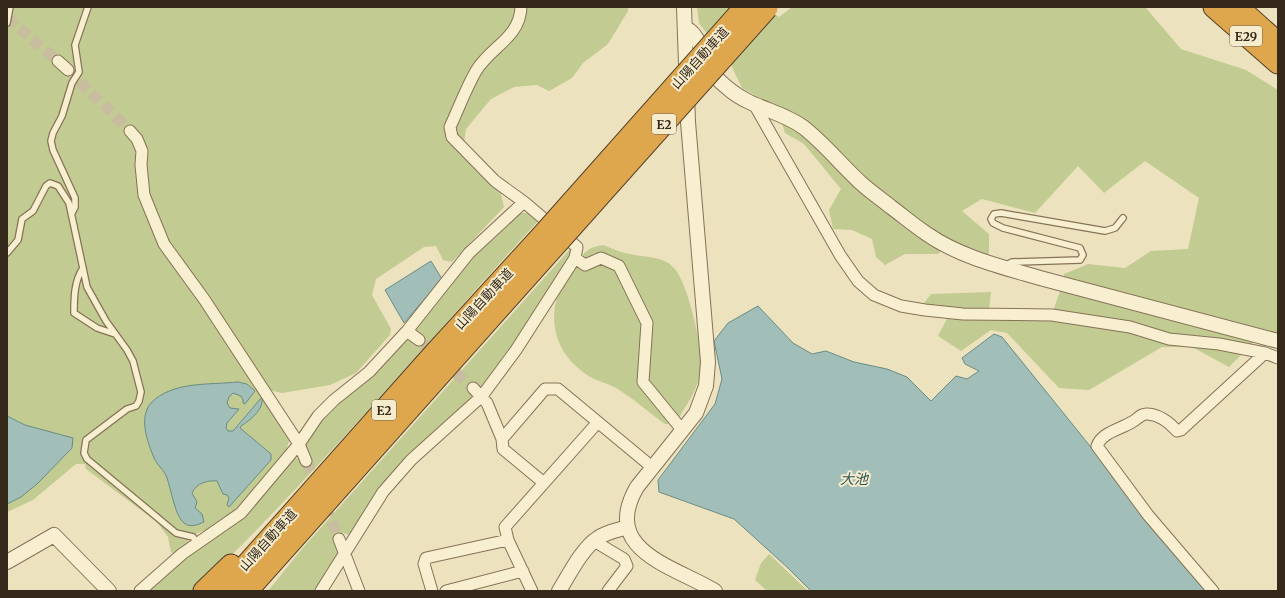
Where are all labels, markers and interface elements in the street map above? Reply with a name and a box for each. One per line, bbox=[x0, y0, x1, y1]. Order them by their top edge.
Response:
street label: 山陽自動車道 bbox=[668, 23, 732, 93]
road number: E29 bbox=[1230, 26, 1262, 46]
road number: E2 bbox=[652, 114, 676, 134]
street label: 山陽自動車道 bbox=[451, 265, 517, 333]
road number: E2 bbox=[372, 400, 396, 420]
water label: 大池 bbox=[840, 470, 870, 488]
street label: 山陽自動車道 bbox=[236, 505, 300, 575]

